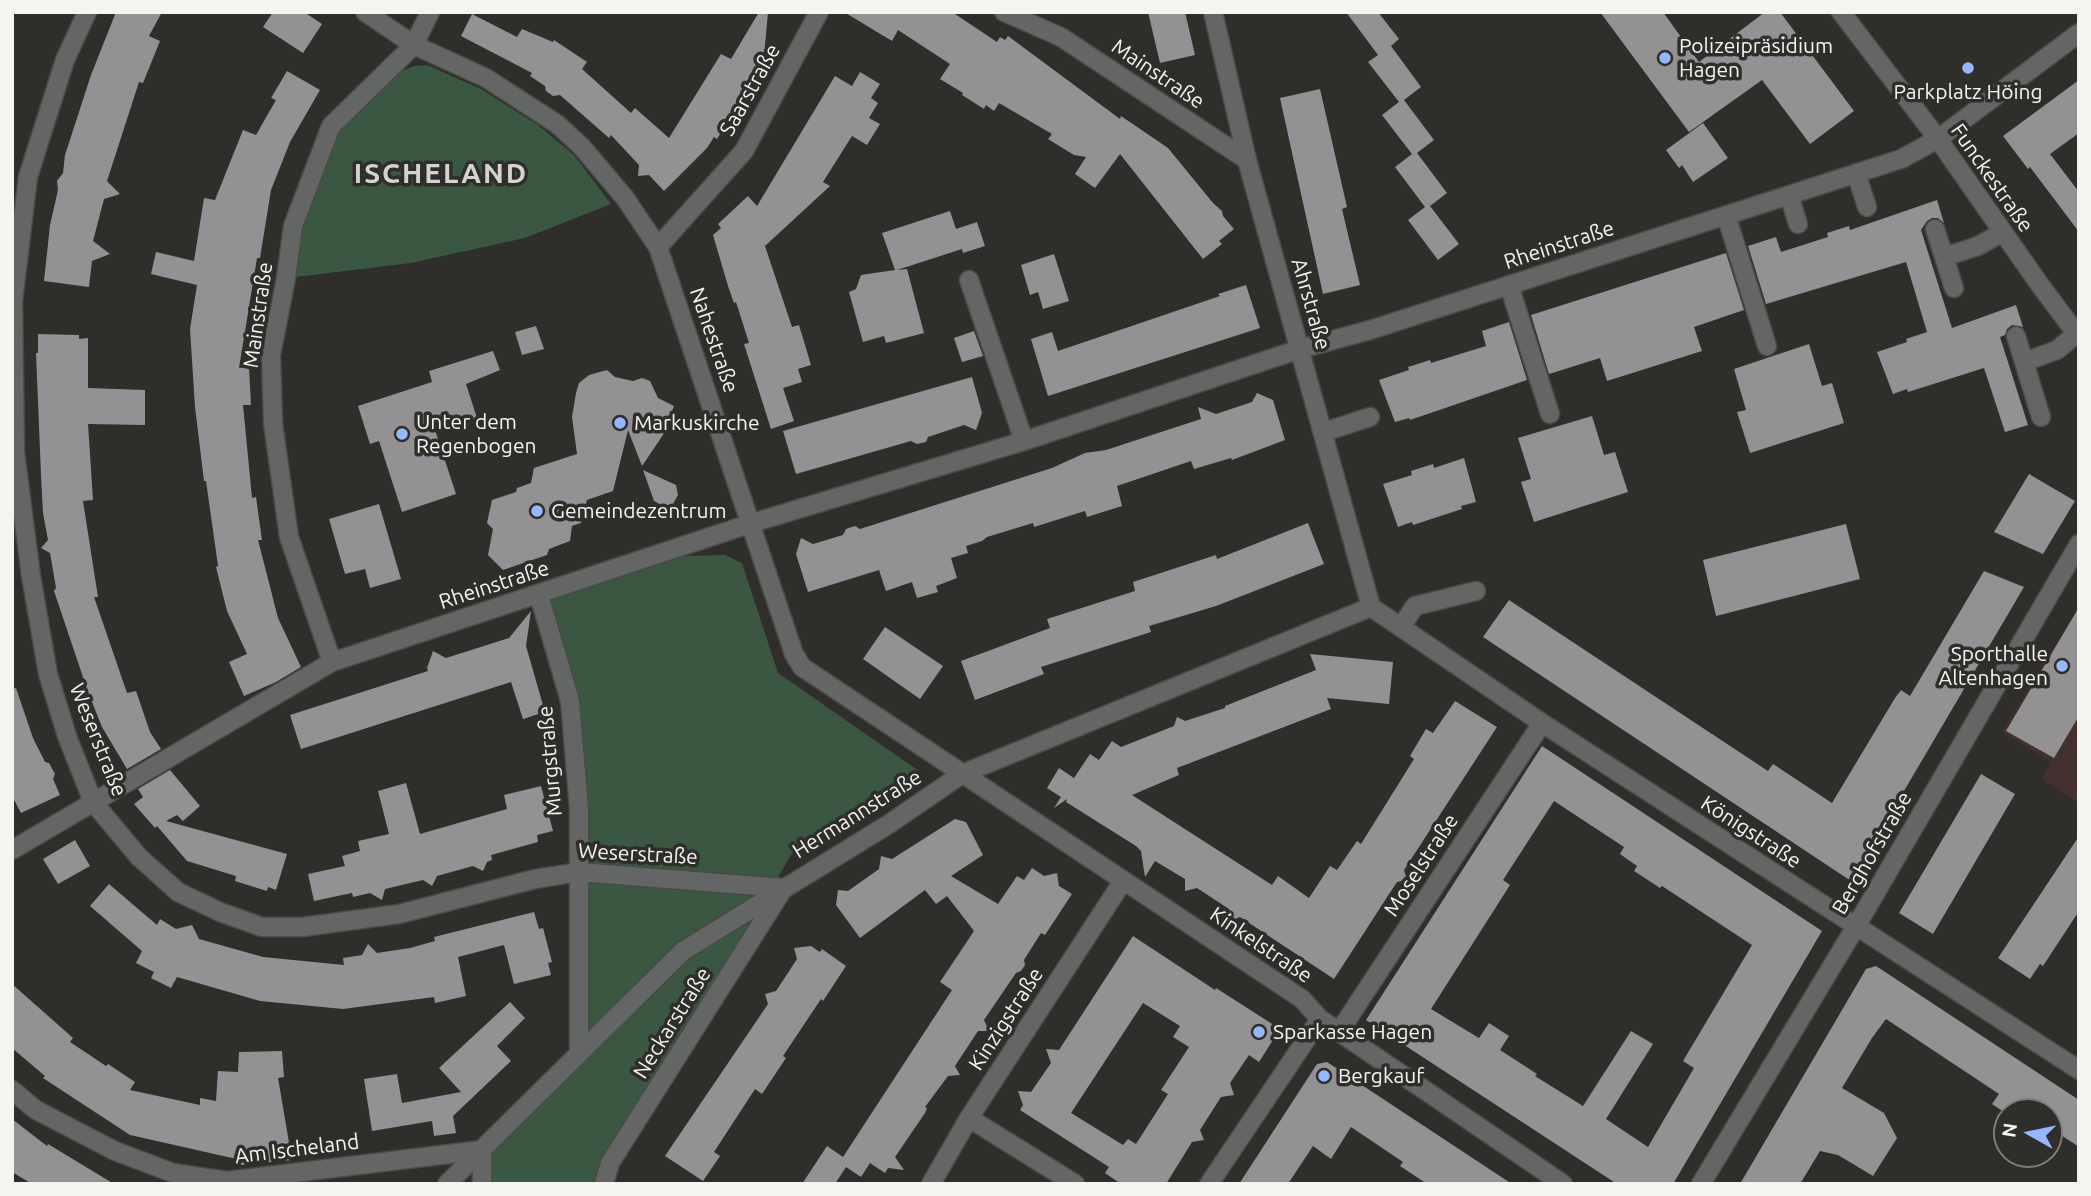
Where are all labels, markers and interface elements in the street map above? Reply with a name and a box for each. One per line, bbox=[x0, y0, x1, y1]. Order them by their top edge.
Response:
place label: Polizeipräsidium Hagen bbox=[1679, 33, 1833, 83]
street label: Mainstraße bbox=[1107, 34, 1209, 114]
street label: Saarstraße bbox=[715, 40, 785, 140]
marker: Polizeipräsidium Hagen bbox=[1657, 50, 1673, 66]
marker: Parkplatz Höing bbox=[1960, 60, 1976, 76]
place label: Parkplatz Höing bbox=[1893, 79, 2043, 105]
street label: Funckestraße bbox=[1945, 119, 2039, 237]
district label: ISCHELAND bbox=[355, 157, 527, 191]
street label: Rheinstraße bbox=[1501, 215, 1617, 275]
street label: Ahrstraße bbox=[1286, 255, 1336, 353]
street label: Mainstraße bbox=[238, 261, 278, 369]
street label: Nahestraße bbox=[684, 284, 744, 396]
place label: Unter dem Regenbogen bbox=[416, 409, 537, 459]
place label: Markuskirche bbox=[634, 410, 760, 436]
marker: Markuskirche bbox=[612, 415, 628, 431]
marker: Unter dem Regenbogen bbox=[394, 426, 410, 442]
place label: Gemeindezentrum bbox=[551, 498, 727, 524]
marker: Gemeindezentrum bbox=[529, 503, 545, 519]
street label: Rheinstraße bbox=[436, 555, 552, 615]
place label: Sporthalle Altenhagen bbox=[1939, 641, 2048, 691]
marker: Sporthalle Altenhagen bbox=[2054, 658, 2070, 674]
street label: Weserstraße bbox=[64, 680, 132, 800]
street label: Murgstraße bbox=[533, 705, 567, 817]
street label: Hermannstraße bbox=[788, 764, 926, 864]
street label: Berghofstraße bbox=[1827, 787, 1917, 919]
street label: Königstraße bbox=[1696, 790, 1806, 874]
street label: Moselstraße bbox=[1379, 809, 1463, 921]
street label: Weserstraße bbox=[578, 838, 698, 870]
street label: Kinkelstraße bbox=[1205, 902, 1317, 988]
street label: Neckarstraße bbox=[628, 963, 716, 1083]
street label: Kinzigstraße bbox=[963, 963, 1049, 1075]
place label: Sparkasse Hagen bbox=[1273, 1019, 1432, 1045]
marker: Sparkasse Hagen bbox=[1251, 1024, 1267, 1040]
place label: Bergkauf bbox=[1338, 1063, 1424, 1089]
marker: Bergkauf bbox=[1316, 1068, 1332, 1084]
north arrow bbox=[1993, 1098, 2063, 1168]
text: N bbox=[1997, 1121, 2021, 1139]
street label: Am Ischeland bbox=[233, 1129, 361, 1169]

